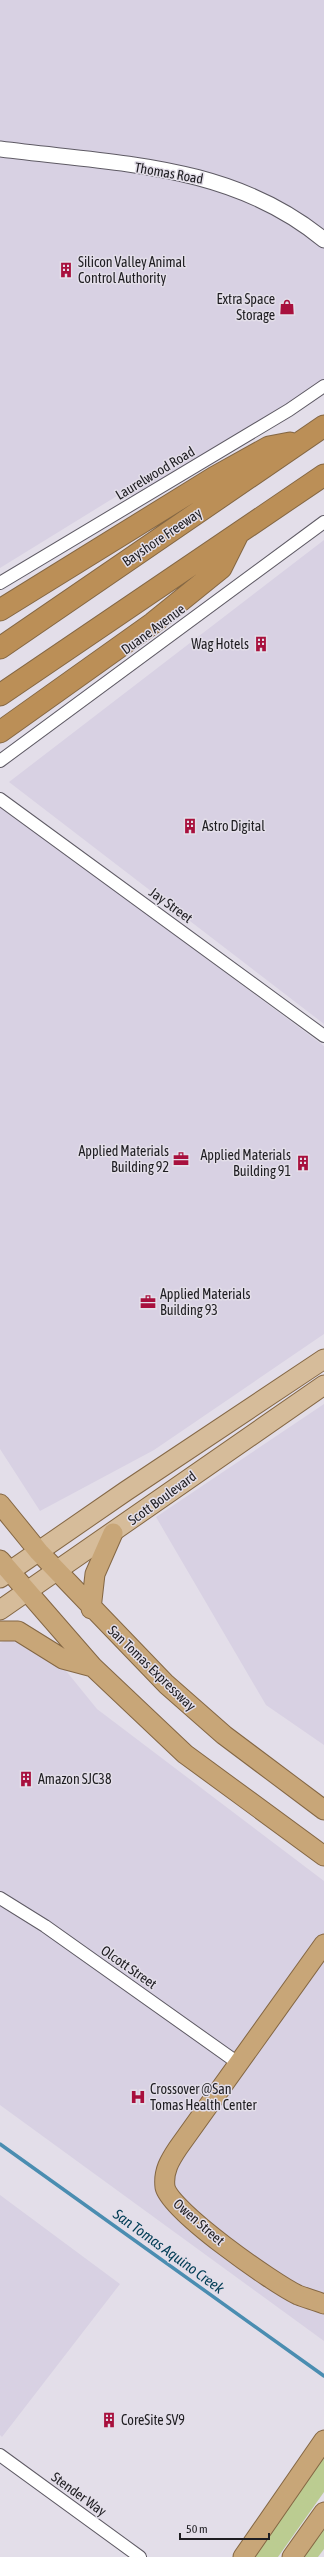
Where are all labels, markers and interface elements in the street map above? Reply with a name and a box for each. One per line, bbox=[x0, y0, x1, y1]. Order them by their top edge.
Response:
street label: Thomas Road bbox=[133, 159, 205, 187]
place label: Silicon Valley Animal Control Authority bbox=[78, 254, 186, 286]
building icon: Silicon Valley Animal Control Authority bbox=[57, 261, 75, 279]
place label: Extra Space Storage bbox=[217, 291, 275, 323]
shop icon: Extra Space Storage bbox=[278, 298, 296, 316]
street label: Laurelwood Road bbox=[113, 443, 197, 503]
street label: Bayshore Freeway bbox=[119, 504, 205, 569]
street label: Duane Avenue bbox=[118, 601, 188, 657]
building icon: Wag Hotels bbox=[252, 635, 270, 653]
place label: Wag Hotels bbox=[191, 636, 249, 652]
building icon: Astro Digital bbox=[181, 817, 199, 835]
place label: Astro Digital bbox=[202, 818, 265, 834]
street label: Jay Street bbox=[146, 884, 196, 926]
place label: Applied Materials Building 92 bbox=[78, 1143, 169, 1175]
place label: Applied Materials Building 91 bbox=[200, 1147, 291, 1179]
office icon: Applied Materials Building 92 bbox=[172, 1150, 190, 1168]
building icon: Applied Materials Building 91 bbox=[294, 1154, 312, 1172]
place label: Applied Materials Building 93 bbox=[160, 1286, 251, 1318]
office icon: Applied Materials Building 93 bbox=[139, 1293, 157, 1311]
street label: Scott Boulevard bbox=[125, 1468, 199, 1528]
street label: San Tomas Expressway bbox=[105, 1622, 199, 1714]
building icon: Amazon SJC38 bbox=[17, 1770, 35, 1788]
place label: Amazon SJC38 bbox=[38, 1771, 112, 1787]
street label: Olcott Street bbox=[98, 1942, 160, 1992]
place label: Crossover @San Tomas Health Center bbox=[150, 2081, 257, 2113]
hospital icon: Crossover @San Tomas Health Center bbox=[129, 2088, 147, 2106]
street label: Owen Street bbox=[170, 2196, 228, 2248]
water label: San Tomas Aquino Creek bbox=[110, 2205, 228, 2297]
building icon: CoreSite SV9 bbox=[100, 2411, 118, 2429]
place label: CoreSite SV9 bbox=[121, 2412, 185, 2428]
street label: Stender Way bbox=[48, 2469, 110, 2519]
scale bar bbox=[180, 2515, 269, 2541]
text: 50 m bbox=[186, 2522, 208, 2536]

